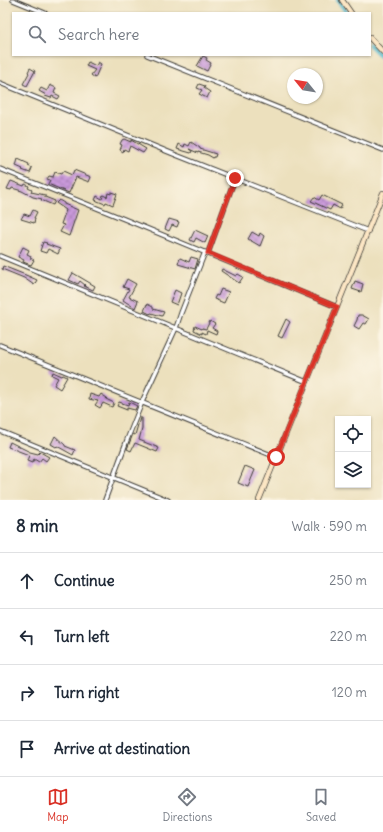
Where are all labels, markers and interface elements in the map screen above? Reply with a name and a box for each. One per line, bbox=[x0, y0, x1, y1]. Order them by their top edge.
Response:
search box bbox=[12, 12, 371, 56]
icon: search bbox=[26, 23, 48, 45]
text: Search here bbox=[58, 25, 139, 44]
north arrow bbox=[287, 68, 323, 104]
route end bbox=[226, 169, 244, 187]
map controls bbox=[335, 416, 371, 488]
button: locate bbox=[335, 416, 371, 452]
route start bbox=[267, 448, 285, 466]
button: layers bbox=[335, 452, 371, 488]
text: 8 min bbox=[16, 515, 58, 537]
text: Walk · 590 m bbox=[292, 518, 367, 535]
icon: ahead bbox=[16, 570, 38, 592]
text: Continue bbox=[54, 571, 115, 590]
text: 250 m bbox=[329, 572, 367, 589]
icon: left bbox=[16, 626, 38, 648]
text: Turn left bbox=[54, 627, 109, 646]
text: 220 m bbox=[330, 628, 367, 645]
icon: right bbox=[16, 682, 38, 704]
text: Turn right bbox=[54, 683, 119, 702]
text: 120 m bbox=[332, 684, 367, 701]
icon: arrive bbox=[16, 738, 38, 760]
text: Arrive at destination bbox=[54, 739, 190, 758]
tab: Map bbox=[47, 786, 69, 824]
tab: Directions bbox=[163, 786, 212, 824]
tab: Saved bbox=[306, 786, 336, 824]

